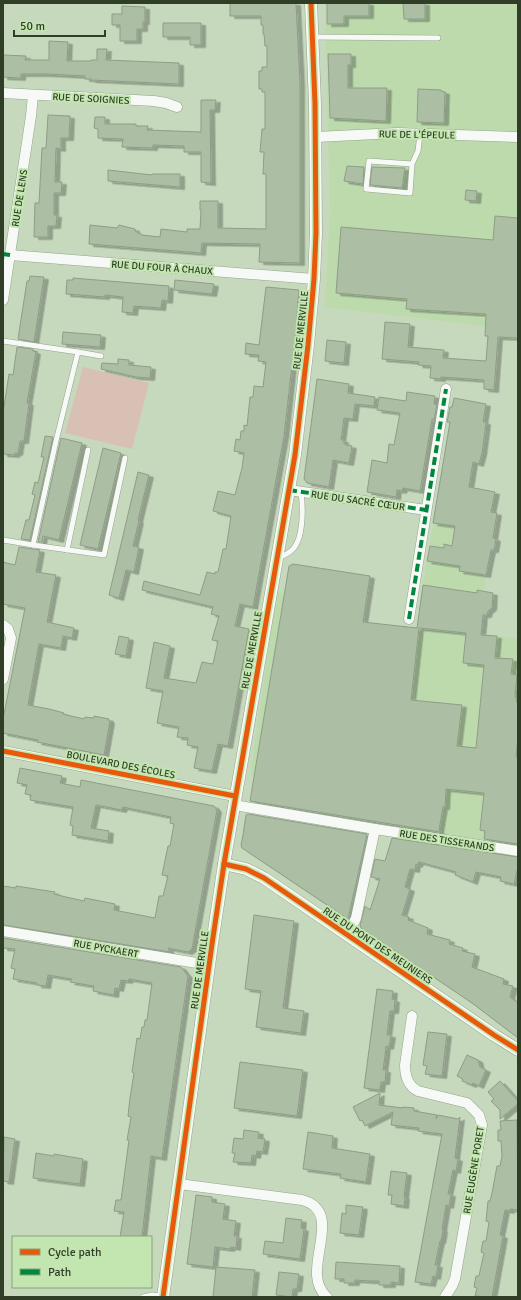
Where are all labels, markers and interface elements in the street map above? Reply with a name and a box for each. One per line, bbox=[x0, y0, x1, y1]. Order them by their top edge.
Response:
scale bar bbox=[14, 12, 105, 38]
text: 50 m bbox=[20, 19, 45, 34]
street label: RUE DE SOIGNIES bbox=[52, 91, 130, 107]
street label: RUE DE L'ÉPEULE bbox=[379, 127, 456, 142]
street label: RUE DE LENS bbox=[10, 168, 31, 228]
street label: RUE DU FOUR À CHAUX bbox=[111, 257, 213, 278]
street label: RUE DE MERVILLE bbox=[291, 290, 311, 370]
street label: RUE DU SACRÉ CŒUR bbox=[310, 487, 406, 514]
street label: RUE DE MERVILLE bbox=[239, 610, 265, 690]
street label: BOULEVARD DES ÉCOLES bbox=[65, 748, 177, 781]
street label: RUE DES TISSERANDS bbox=[399, 828, 496, 854]
street label: RUE DU PONT DES MEUNIERS bbox=[321, 905, 435, 987]
street label: RUE DE MERVILLE bbox=[189, 930, 211, 1010]
street label: RUE PYCKAERT bbox=[73, 937, 139, 961]
street label: RUE EUGÈNE PORET bbox=[460, 1125, 487, 1215]
legend bbox=[12, 1236, 152, 1288]
text: Cycle path bbox=[48, 1245, 101, 1260]
text: Path bbox=[48, 1265, 71, 1280]

